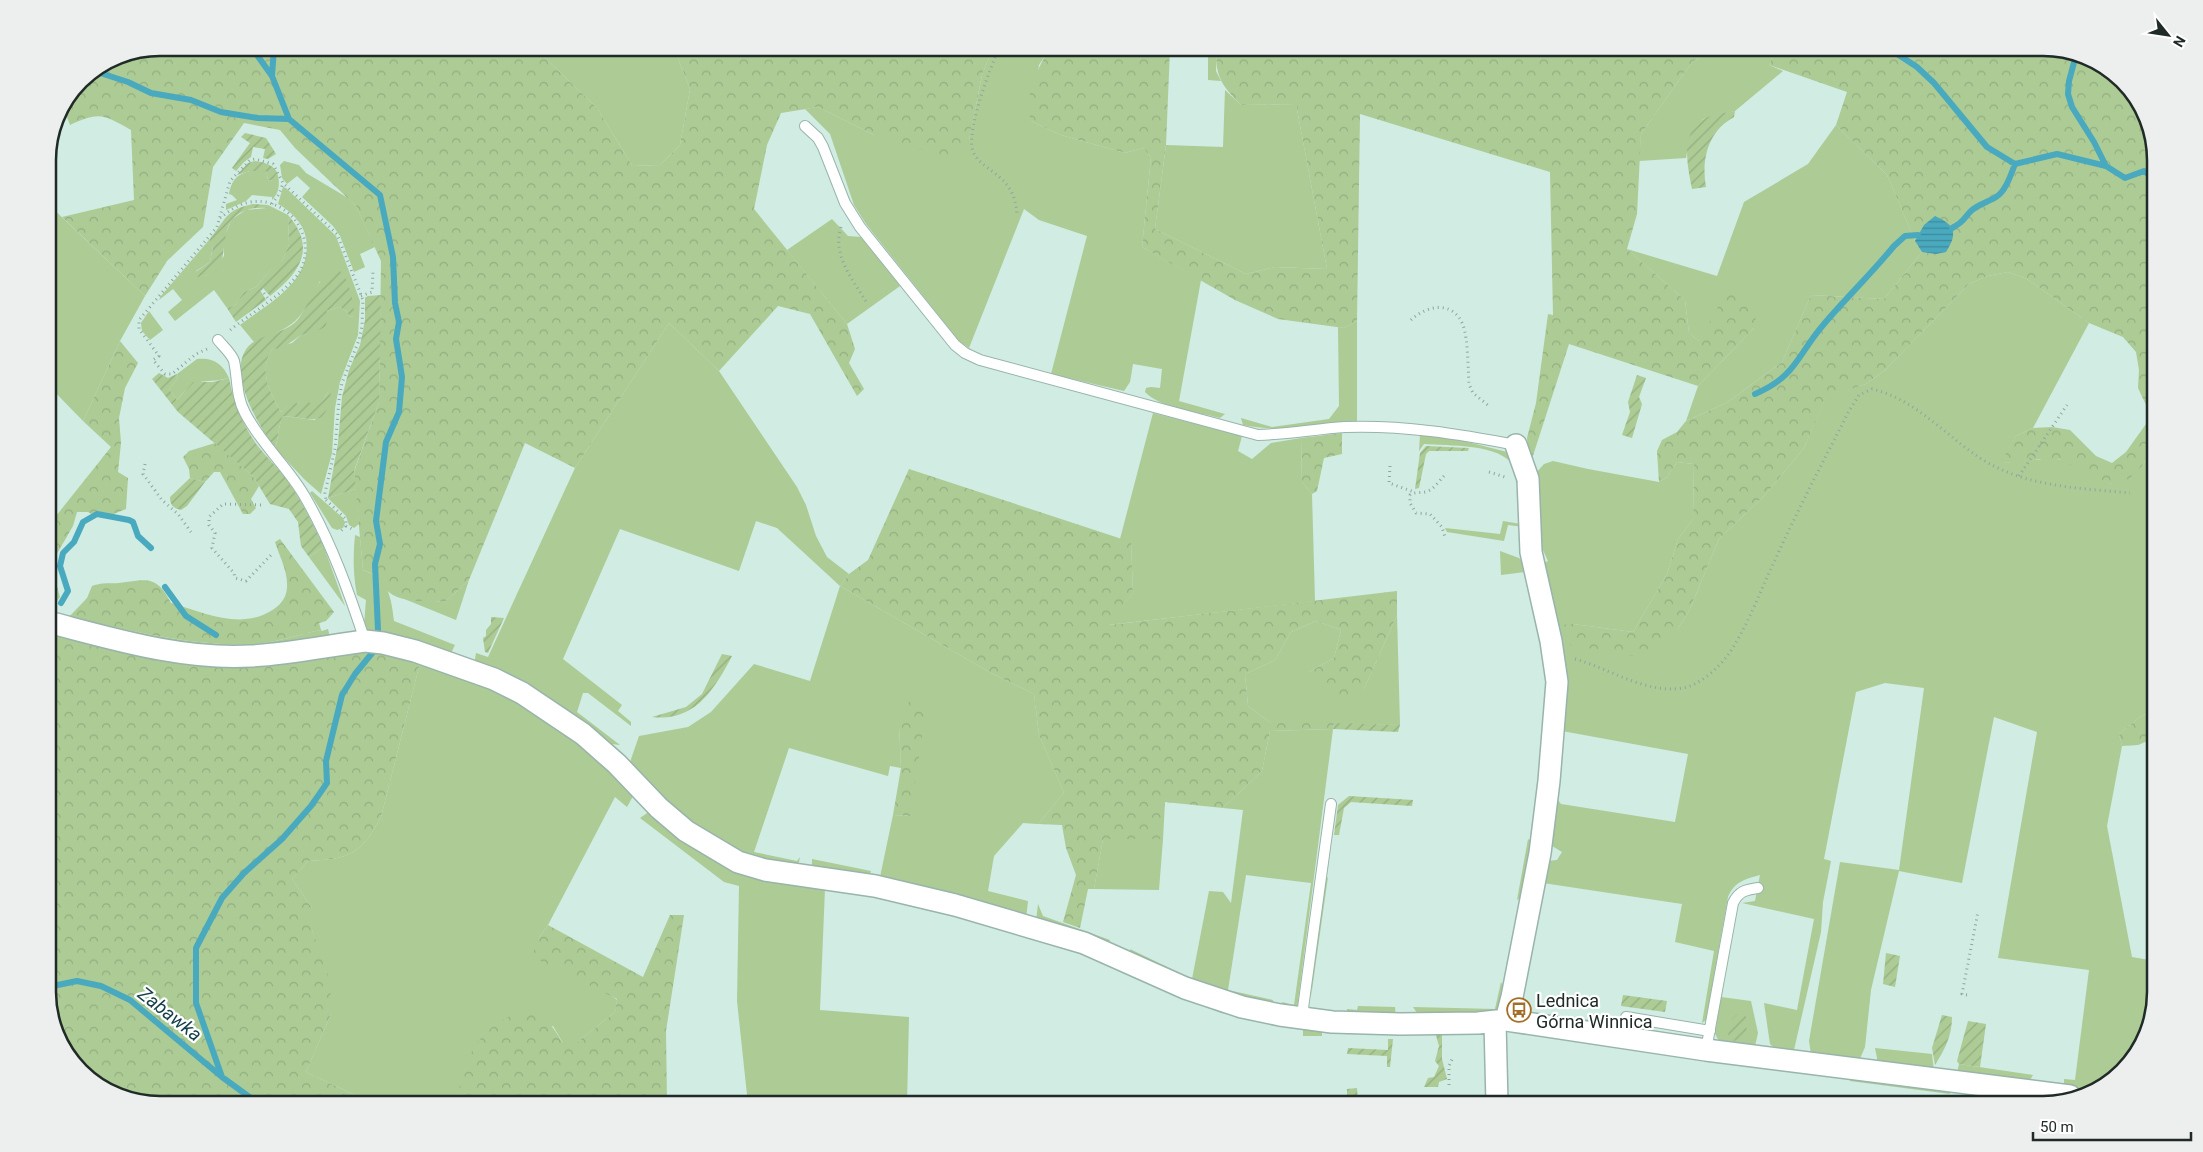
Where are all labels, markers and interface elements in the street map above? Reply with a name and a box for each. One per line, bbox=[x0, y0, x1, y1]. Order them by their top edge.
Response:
north arrow bbox=[2143, 10, 2193, 60]
text: N bbox=[2170, 33, 2189, 50]
water label: Zabawka bbox=[133, 981, 207, 1046]
place label: Lednica Górna Winnica bbox=[1536, 990, 1653, 1032]
bus stop icon: Lednica Górna Winnica bbox=[1506, 997, 1532, 1023]
scale bar bbox=[2033, 1110, 2190, 1142]
text: 50 m bbox=[2040, 1118, 2074, 1136]

